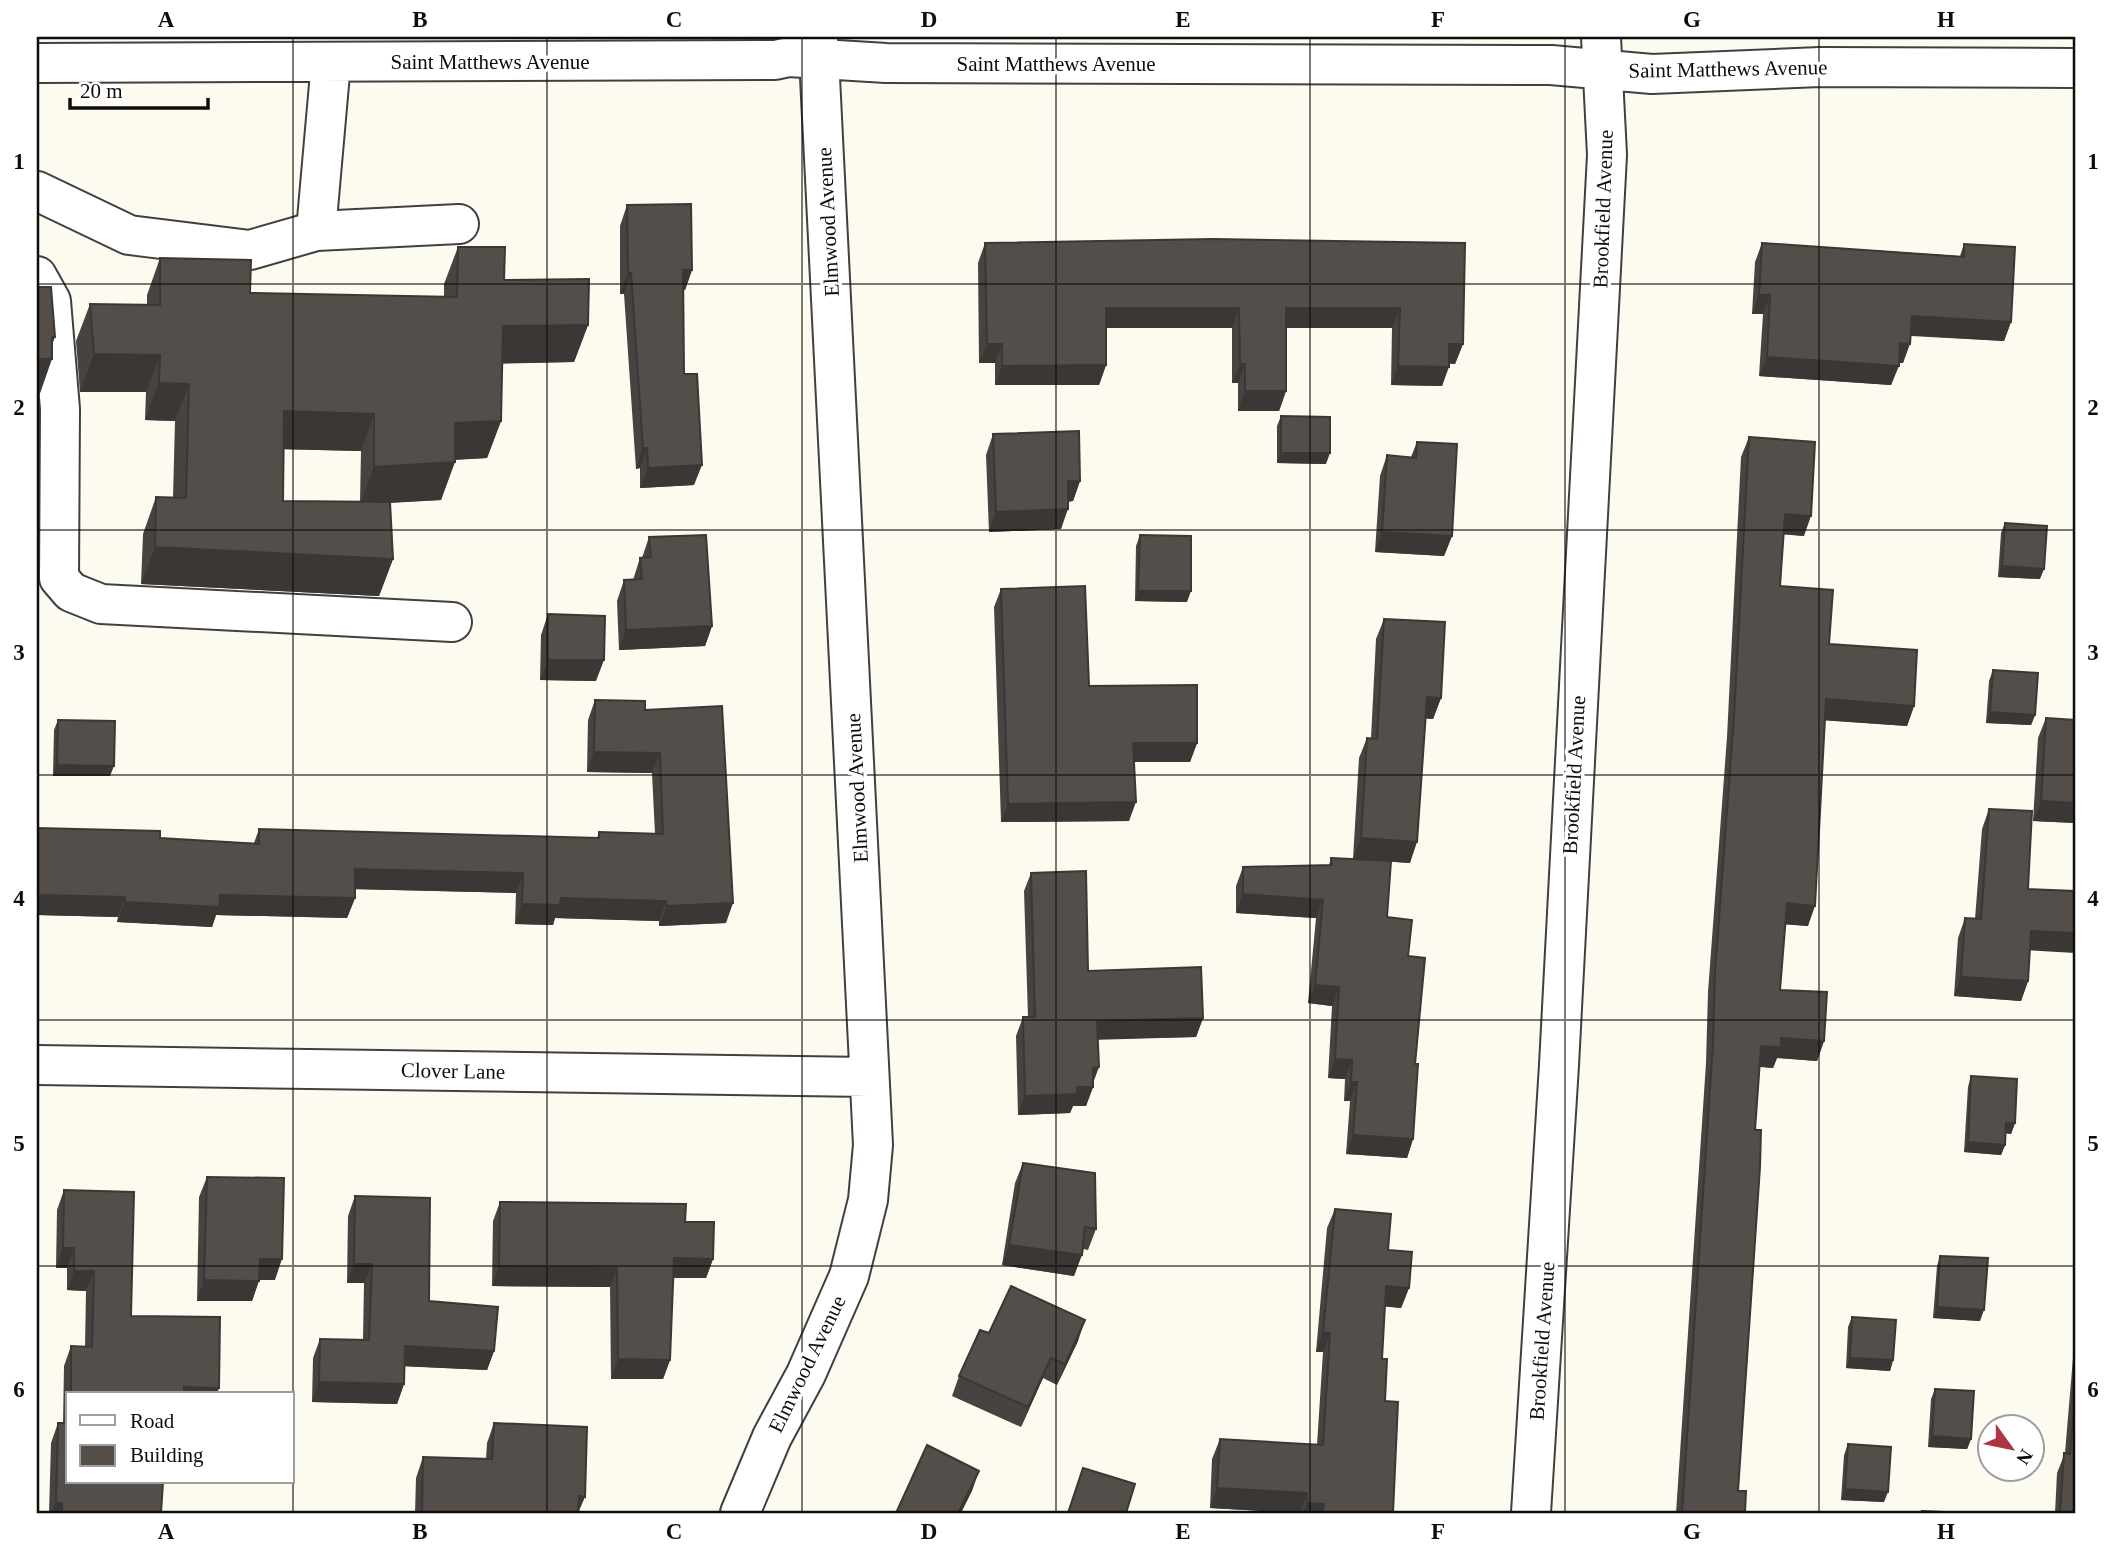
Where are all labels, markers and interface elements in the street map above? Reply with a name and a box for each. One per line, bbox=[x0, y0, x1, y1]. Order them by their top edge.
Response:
text: A bbox=[158, 7, 175, 32]
text: B bbox=[412, 7, 428, 32]
text: C bbox=[666, 7, 682, 32]
text: D bbox=[921, 7, 937, 32]
text: E bbox=[1175, 7, 1191, 32]
text: F bbox=[1431, 7, 1445, 32]
text: G bbox=[1683, 7, 1701, 32]
text: H bbox=[1937, 7, 1955, 32]
street label: Saint Matthews Avenue bbox=[390, 50, 590, 74]
street label: Saint Matthews Avenue bbox=[956, 52, 1156, 76]
street label: Saint Matthews Avenue bbox=[1628, 55, 1828, 83]
scale bar bbox=[70, 66, 208, 110]
text: 20 m bbox=[80, 79, 123, 103]
street label: Brookfield Avenue bbox=[1588, 129, 1618, 289]
street label: Elmwood Avenue bbox=[812, 147, 844, 297]
text: 1 bbox=[13, 149, 25, 174]
text: 1 bbox=[2087, 149, 2099, 174]
text: 2 bbox=[13, 395, 25, 420]
text: 2 bbox=[2087, 395, 2099, 420]
text: 3 bbox=[13, 640, 25, 665]
text: 3 bbox=[2087, 640, 2099, 665]
street label: Brookfield Avenue bbox=[1558, 695, 1590, 855]
street label: Elmwood Avenue bbox=[841, 713, 873, 863]
text: 4 bbox=[13, 886, 25, 911]
text: 4 bbox=[2087, 886, 2099, 911]
street label: Clover Lane bbox=[401, 1058, 505, 1084]
text: 5 bbox=[13, 1131, 25, 1156]
text: 5 bbox=[2087, 1131, 2099, 1156]
street label: Brookfield Avenue bbox=[1524, 1261, 1560, 1421]
street label: Elmwood Avenue bbox=[763, 1292, 851, 1436]
text: 6 bbox=[13, 1377, 25, 1402]
text: 6 bbox=[2087, 1377, 2099, 1402]
legend bbox=[66, 1392, 294, 1484]
text: Road bbox=[130, 1409, 175, 1433]
north arrow bbox=[1976, 1414, 2046, 1484]
text: Building bbox=[130, 1443, 204, 1467]
text: N bbox=[2012, 1446, 2037, 1469]
text: A bbox=[158, 1519, 175, 1544]
text: B bbox=[412, 1519, 428, 1544]
text: C bbox=[666, 1519, 682, 1544]
text: D bbox=[921, 1519, 937, 1544]
text: E bbox=[1175, 1519, 1191, 1544]
text: F bbox=[1431, 1519, 1445, 1544]
text: G bbox=[1683, 1519, 1701, 1544]
text: H bbox=[1937, 1519, 1955, 1544]

